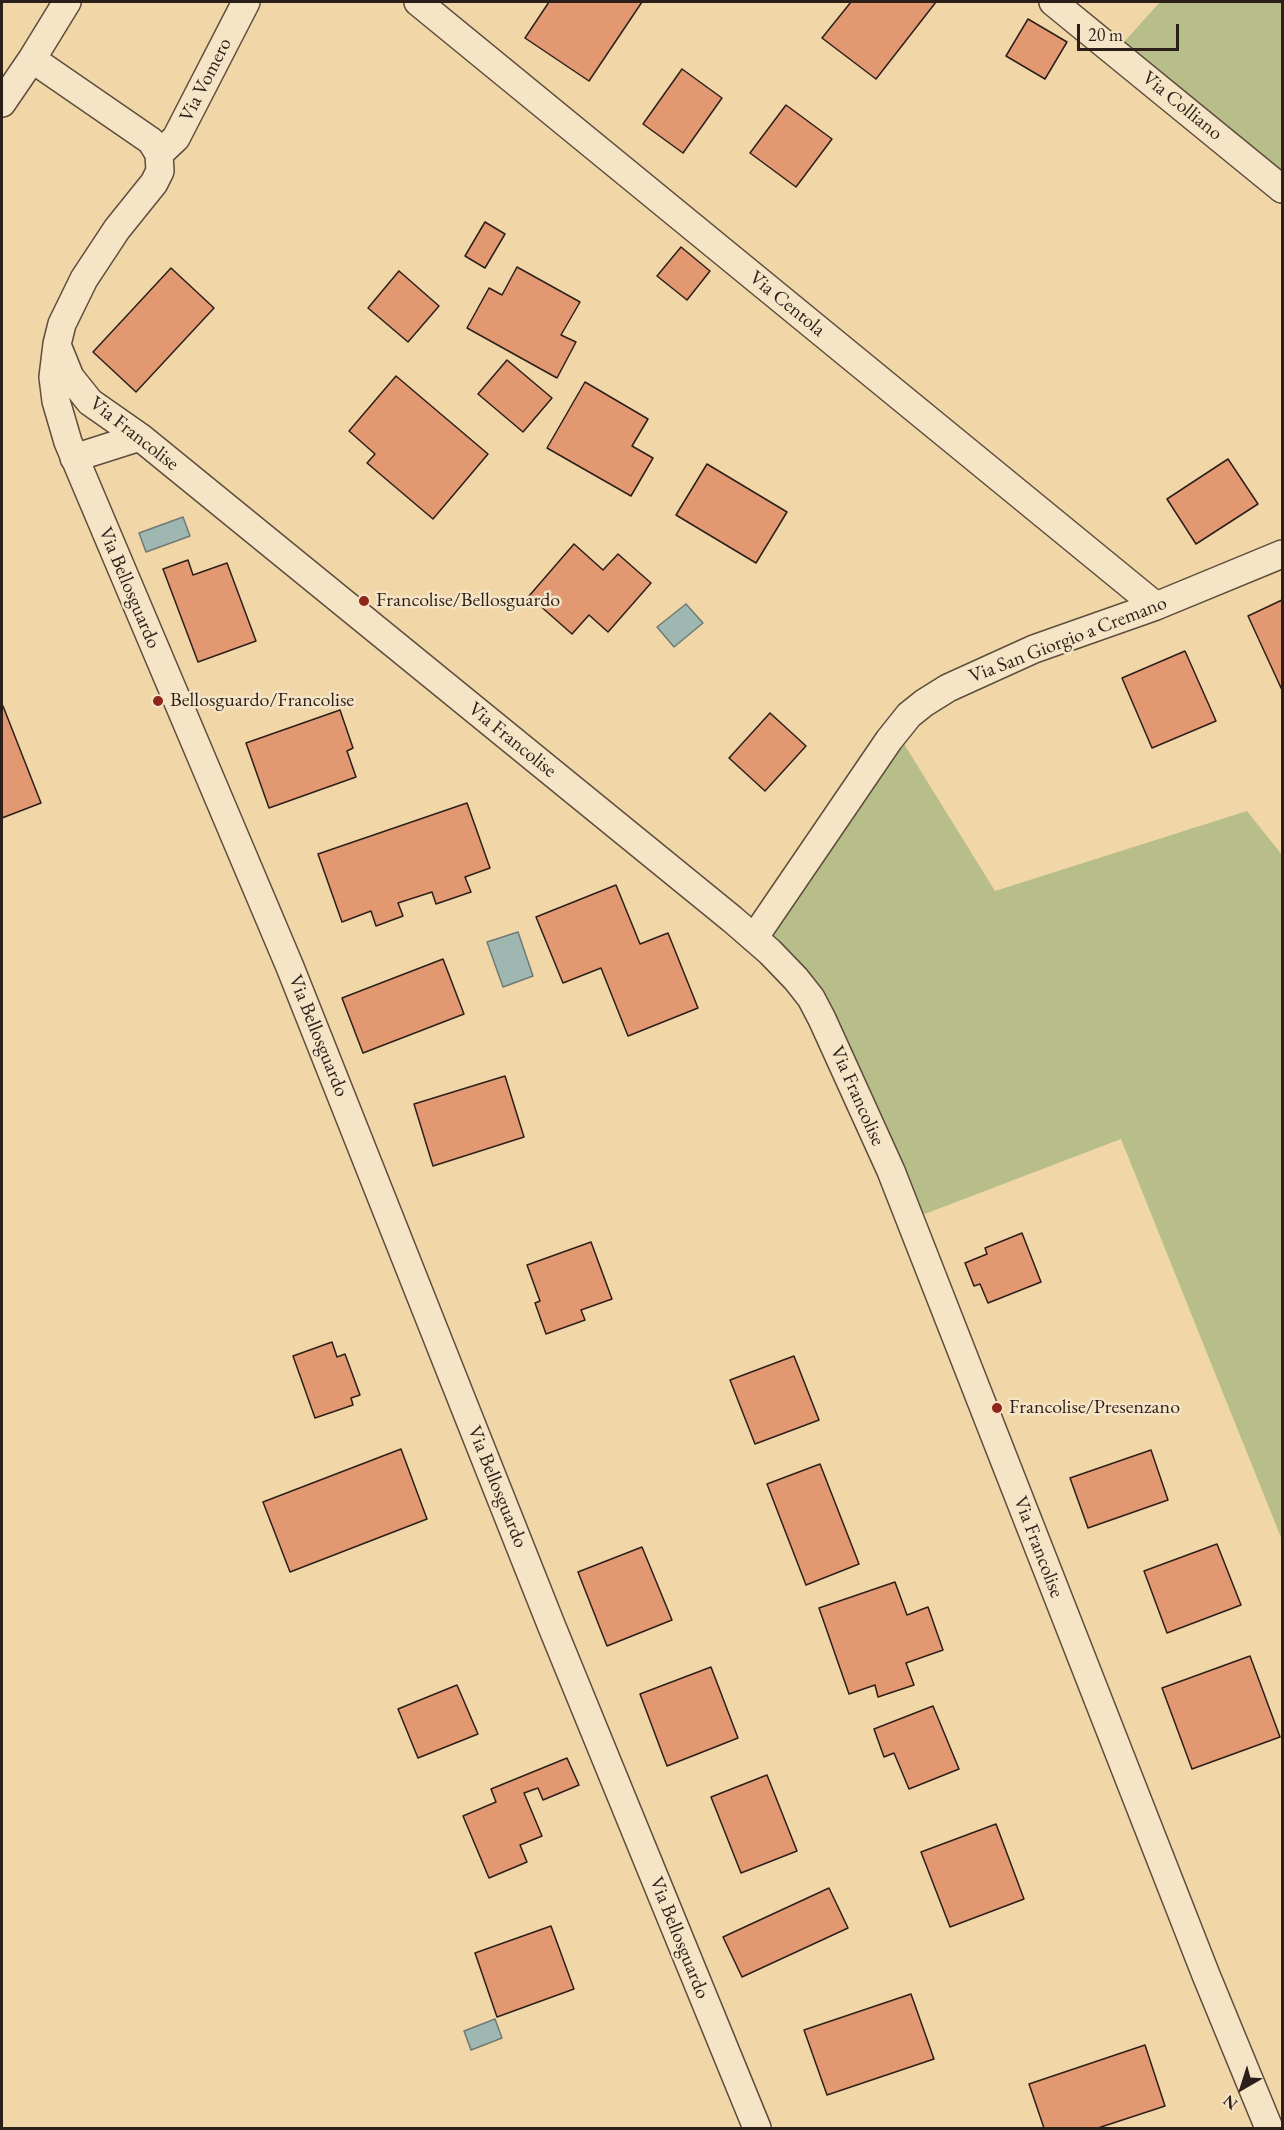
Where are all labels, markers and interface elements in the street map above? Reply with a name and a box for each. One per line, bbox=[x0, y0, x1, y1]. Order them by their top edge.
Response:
scale bar bbox=[1080, 12, 1182, 50]
text: 20 m bbox=[1088, 23, 1123, 46]
street label: Via Vomero bbox=[175, 34, 237, 126]
street label: Via Colliano bbox=[1137, 66, 1227, 146]
street label: Via Centola bbox=[744, 266, 830, 342]
street label: Via Francolise bbox=[85, 392, 183, 476]
street label: Via Bellosguardo bbox=[93, 524, 165, 652]
place label: Francolise/Bellosguardo bbox=[376, 589, 560, 613]
street label: Via San Giorgio a Cremano bbox=[966, 591, 1170, 689]
marker: Francolise/Bellosguardo bbox=[357, 594, 371, 608]
place label: Bellosguardo/Francolise bbox=[170, 689, 354, 713]
marker: Bellosguardo/Francolise bbox=[151, 694, 165, 708]
street label: Via Francolise bbox=[463, 697, 561, 783]
street label: Via Bellosguardo bbox=[283, 972, 353, 1100]
street label: Via Francolise bbox=[824, 1042, 890, 1150]
place label: Francolise/Presenzano bbox=[1009, 1396, 1180, 1420]
marker: Francolise/Presenzano bbox=[990, 1401, 1004, 1415]
street label: Via Bellosguardo bbox=[462, 1423, 532, 1551]
street label: Via Francolise bbox=[1008, 1493, 1068, 1601]
street label: Via Bellosguardo bbox=[644, 1874, 714, 2002]
north arrow bbox=[1212, 2058, 1272, 2118]
text: N bbox=[1219, 2090, 1242, 2115]

